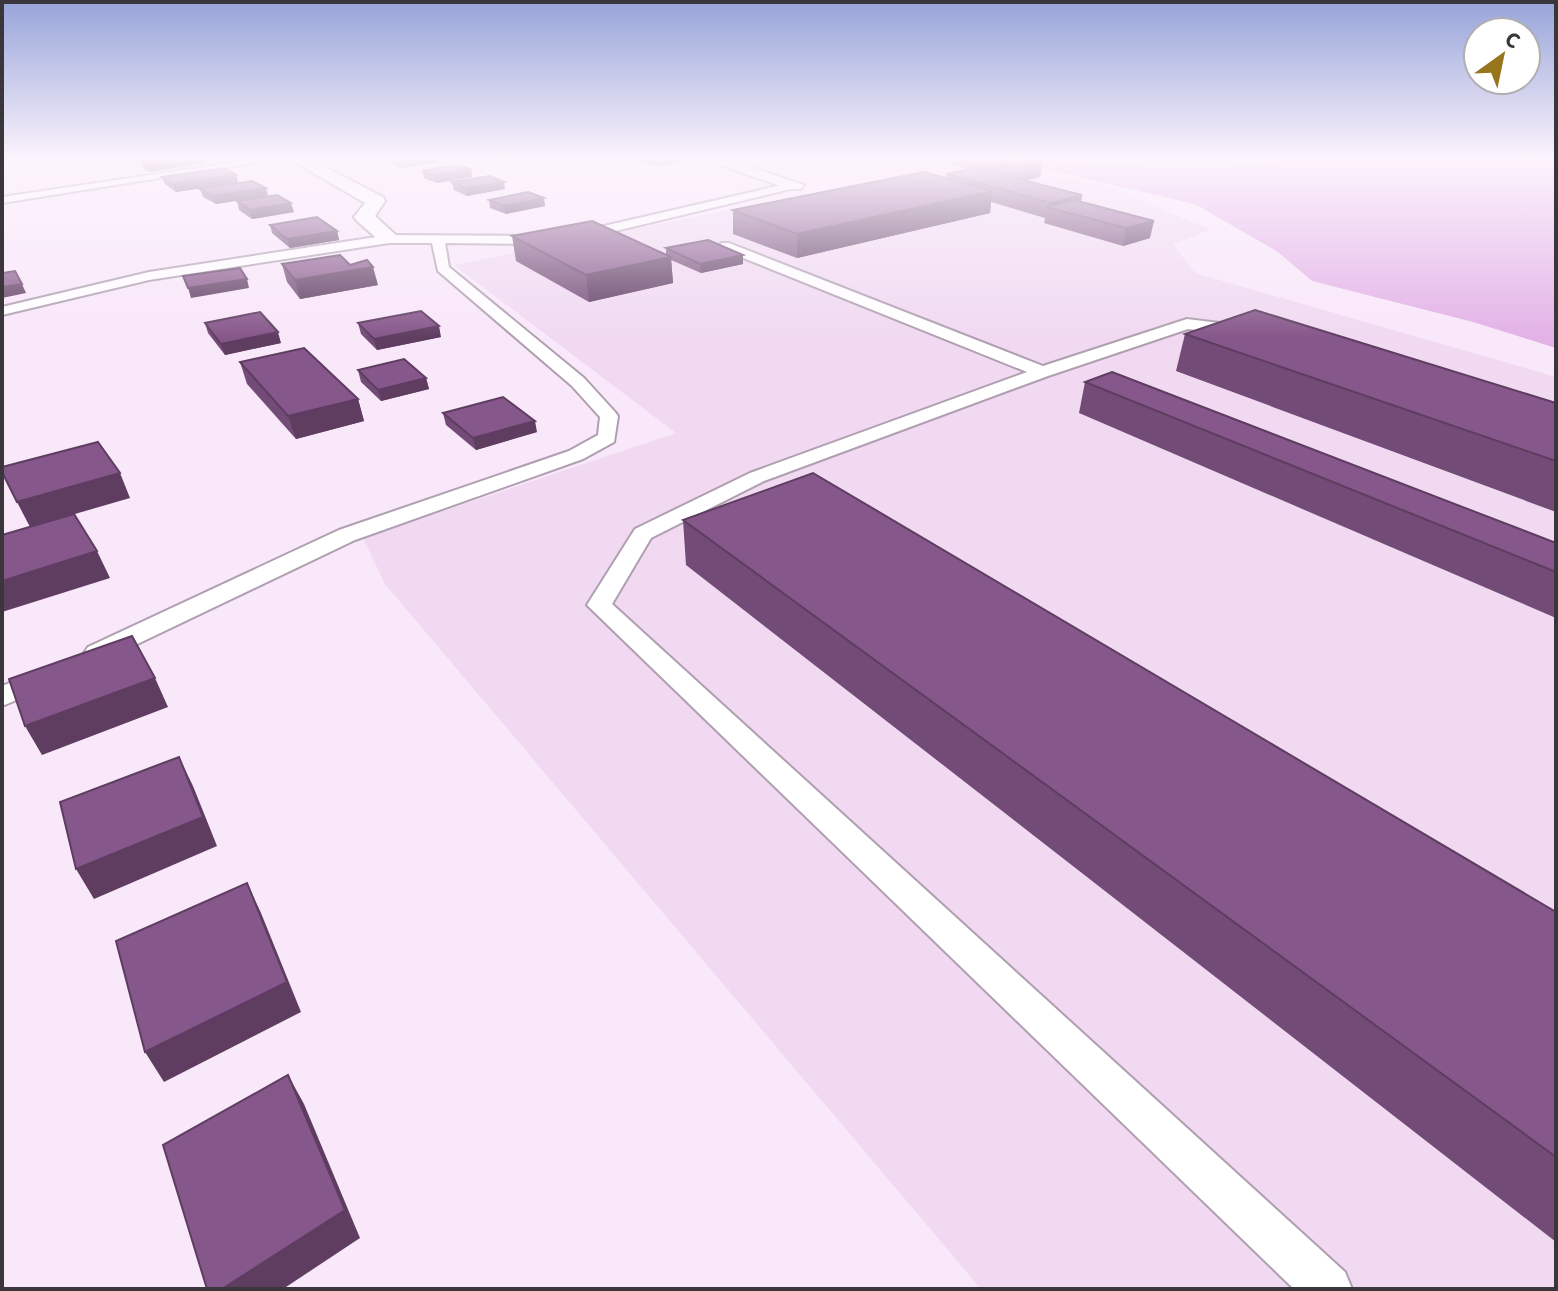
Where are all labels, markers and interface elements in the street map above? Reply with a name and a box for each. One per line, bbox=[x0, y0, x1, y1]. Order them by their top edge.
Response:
north arrow bbox=[1462, 16, 1542, 96]
text: С bbox=[1498, 23, 1527, 57]

